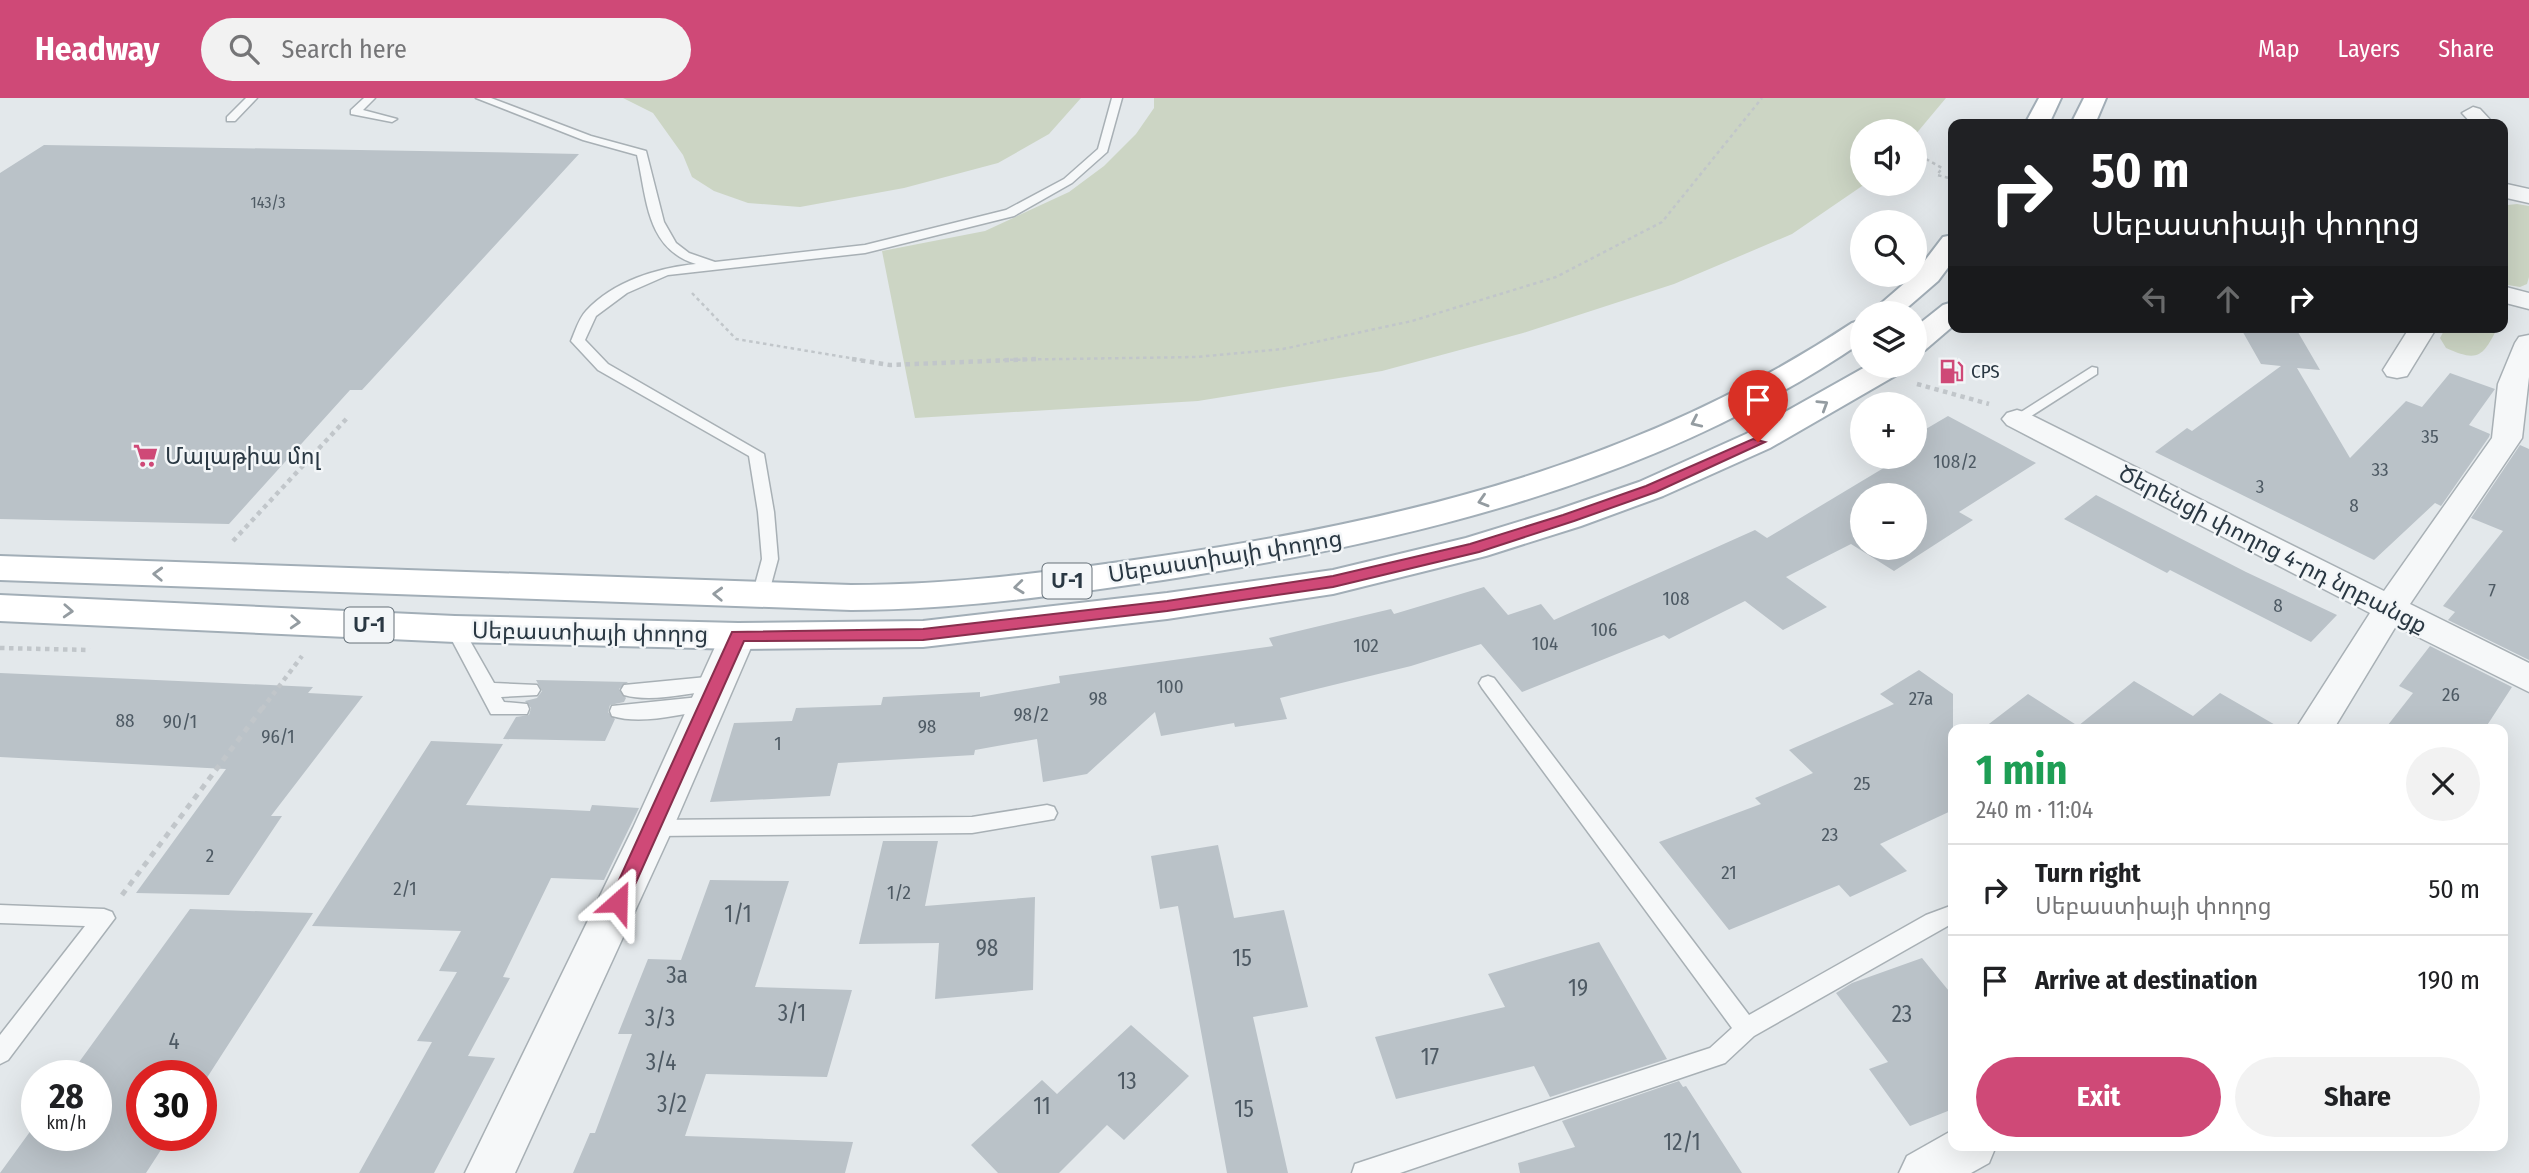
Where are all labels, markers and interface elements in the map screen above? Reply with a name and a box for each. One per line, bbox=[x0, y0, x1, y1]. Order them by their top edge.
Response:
search box bbox=[201, 18, 691, 81]
text: Headway bbox=[35, 29, 159, 69]
icon: search bbox=[225, 30, 263, 68]
text: Search here bbox=[281, 34, 407, 65]
text: Map bbox=[2258, 35, 2300, 63]
text: Layers bbox=[2338, 35, 2400, 63]
text: Share bbox=[2438, 35, 2494, 63]
map controls bbox=[1850, 119, 1927, 560]
button: sound bbox=[1850, 119, 1927, 196]
text: 50 m bbox=[2091, 141, 2189, 200]
icon: right bbox=[1976, 147, 2067, 238]
house number: 143/3 bbox=[251, 193, 285, 212]
text: Սեբաստիայի փողոց bbox=[2091, 205, 2420, 243]
button: search bbox=[1850, 210, 1927, 287]
icon: left bbox=[2136, 280, 2174, 318]
icon: ahead bbox=[2209, 280, 2247, 318]
icon: right bbox=[2282, 280, 2320, 318]
button: layers bbox=[1850, 301, 1927, 378]
fuel station icon: CPS bbox=[1937, 357, 1965, 385]
place label: CPS bbox=[1971, 360, 2000, 383]
pin bbox=[1728, 370, 1788, 442]
icon: arrive bbox=[1739, 381, 1777, 419]
button: + bbox=[1850, 392, 1927, 469]
one-way arrow bbox=[1816, 401, 1829, 414]
one-way arrow bbox=[1691, 414, 1703, 428]
house number: 35 bbox=[2421, 425, 2439, 448]
supermarket icon: Մալաթիա մոլ bbox=[131, 442, 159, 470]
place label: Մալաթիա մոլ bbox=[165, 442, 321, 470]
house number: 108/2 bbox=[1933, 450, 1977, 473]
house number: 33 bbox=[2371, 458, 2389, 481]
street label: Ծերենցի փողոց 4-րդ նրբանցք bbox=[2114, 459, 2432, 639]
house number: 3 bbox=[2256, 475, 2264, 498]
button: − bbox=[1850, 483, 1927, 560]
one-way arrow bbox=[1477, 493, 1489, 507]
house number: 8 bbox=[2349, 494, 2359, 517]
street label: Սեբաստիայի փողոց bbox=[1106, 524, 1344, 588]
road number: Մ-1 bbox=[1042, 564, 1092, 598]
one-way arrow bbox=[152, 566, 162, 582]
one-way arrow bbox=[1013, 579, 1024, 594]
house number: 7 bbox=[2488, 579, 2496, 602]
one-way arrow bbox=[713, 587, 724, 602]
house number: 108 bbox=[1663, 587, 1689, 610]
house number: 8 bbox=[2273, 594, 2283, 617]
one-way arrow bbox=[63, 604, 74, 619]
road number: Մ-1 bbox=[344, 608, 394, 642]
one-way arrow bbox=[290, 614, 301, 629]
street label: Սեբաստիայի փողոց bbox=[472, 616, 708, 648]
house number: 106 bbox=[1591, 618, 1617, 641]
house number: 104 bbox=[1532, 632, 1558, 655]
house number: 102 bbox=[1353, 634, 1379, 657]
house number: 100 bbox=[1156, 675, 1184, 698]
house number: 26 bbox=[2442, 683, 2460, 706]
house number: 98 bbox=[1089, 687, 1107, 710]
house number: 27a bbox=[1909, 687, 1933, 710]
house number: 98/2 bbox=[1013, 703, 1049, 726]
house number: 88 bbox=[115, 709, 135, 732]
house number: 90/1 bbox=[163, 710, 197, 733]
house number: 98 bbox=[918, 715, 936, 738]
house number: 96/1 bbox=[261, 725, 295, 748]
house number: 1 bbox=[774, 732, 782, 755]
text: 1 min bbox=[1976, 745, 2067, 795]
button: close bbox=[2406, 747, 2480, 821]
house number: 25 bbox=[1853, 772, 1871, 795]
text: 240 m · 11:04 bbox=[1976, 796, 2093, 824]
house number: 23 bbox=[1822, 823, 1838, 846]
house number: 2 bbox=[206, 844, 214, 867]
text: Turn right bbox=[2035, 858, 2141, 889]
house number: 21 bbox=[1721, 861, 1737, 884]
position arrow bbox=[581, 865, 655, 939]
icon: right bbox=[1976, 871, 2014, 909]
text: 50 m bbox=[2428, 874, 2480, 905]
house number: 2/1 bbox=[393, 877, 417, 900]
house number: 1/2 bbox=[887, 881, 911, 904]
text: Սեբաստիայի փողոց bbox=[2035, 892, 2271, 920]
house number: 1/1 bbox=[724, 900, 752, 928]
house number: 98 bbox=[976, 934, 998, 962]
house number: 15 bbox=[1232, 944, 1252, 972]
house number: 3a bbox=[666, 961, 688, 989]
icon: arrive bbox=[1976, 962, 2014, 1000]
text: Arrive at destination bbox=[2035, 965, 2258, 996]
text: 190 m bbox=[2418, 965, 2480, 996]
house number: 19 bbox=[1568, 974, 1588, 1002]
house number: 3/1 bbox=[778, 999, 806, 1027]
house number: 23 bbox=[1892, 1000, 1912, 1028]
house number: 3/3 bbox=[645, 1004, 675, 1032]
house number: 4 bbox=[168, 1027, 180, 1055]
house number: 17 bbox=[1421, 1043, 1439, 1071]
house number: 3/4 bbox=[646, 1048, 676, 1076]
button: Exit bbox=[1976, 1057, 2221, 1137]
button: Share bbox=[2235, 1057, 2480, 1137]
speed limit sign: 30 bbox=[126, 1060, 217, 1151]
house number: 13 bbox=[1117, 1067, 1137, 1095]
text: 28 bbox=[49, 1075, 84, 1117]
house number: 3/2 bbox=[657, 1090, 687, 1118]
house number: 11 bbox=[1033, 1092, 1051, 1120]
house number: 15 bbox=[1234, 1095, 1254, 1123]
text: km/h bbox=[46, 1112, 87, 1134]
house number: 12/1 bbox=[1663, 1128, 1701, 1156]

